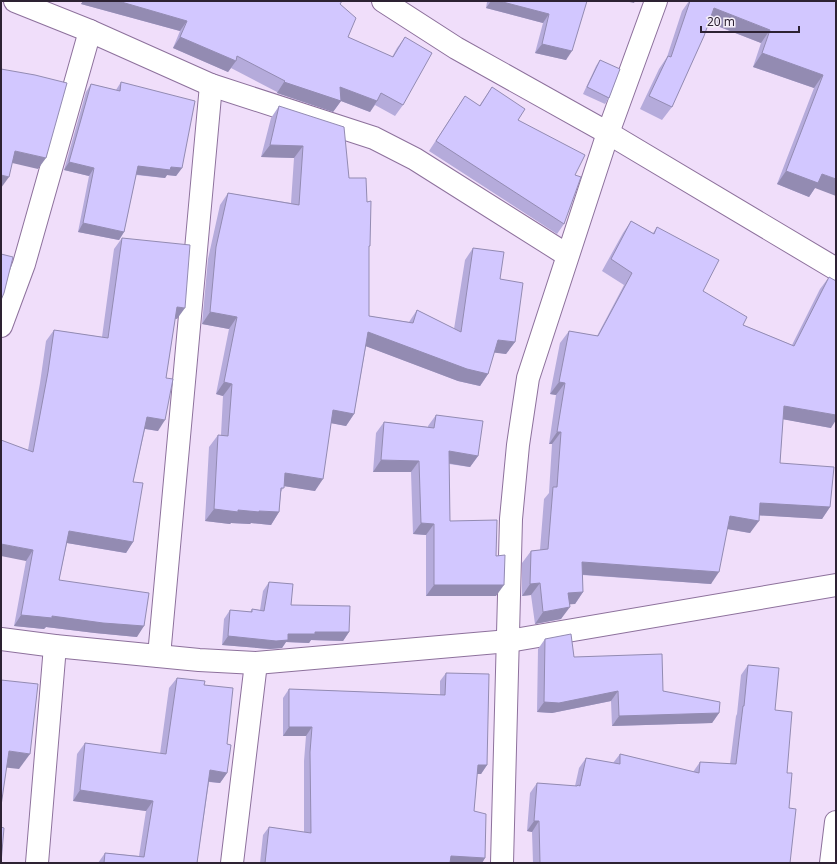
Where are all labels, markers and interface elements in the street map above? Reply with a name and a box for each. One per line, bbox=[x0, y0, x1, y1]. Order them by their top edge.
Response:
scale bar bbox=[701, 8, 799, 34]
text: 20 m bbox=[707, 13, 735, 30]

